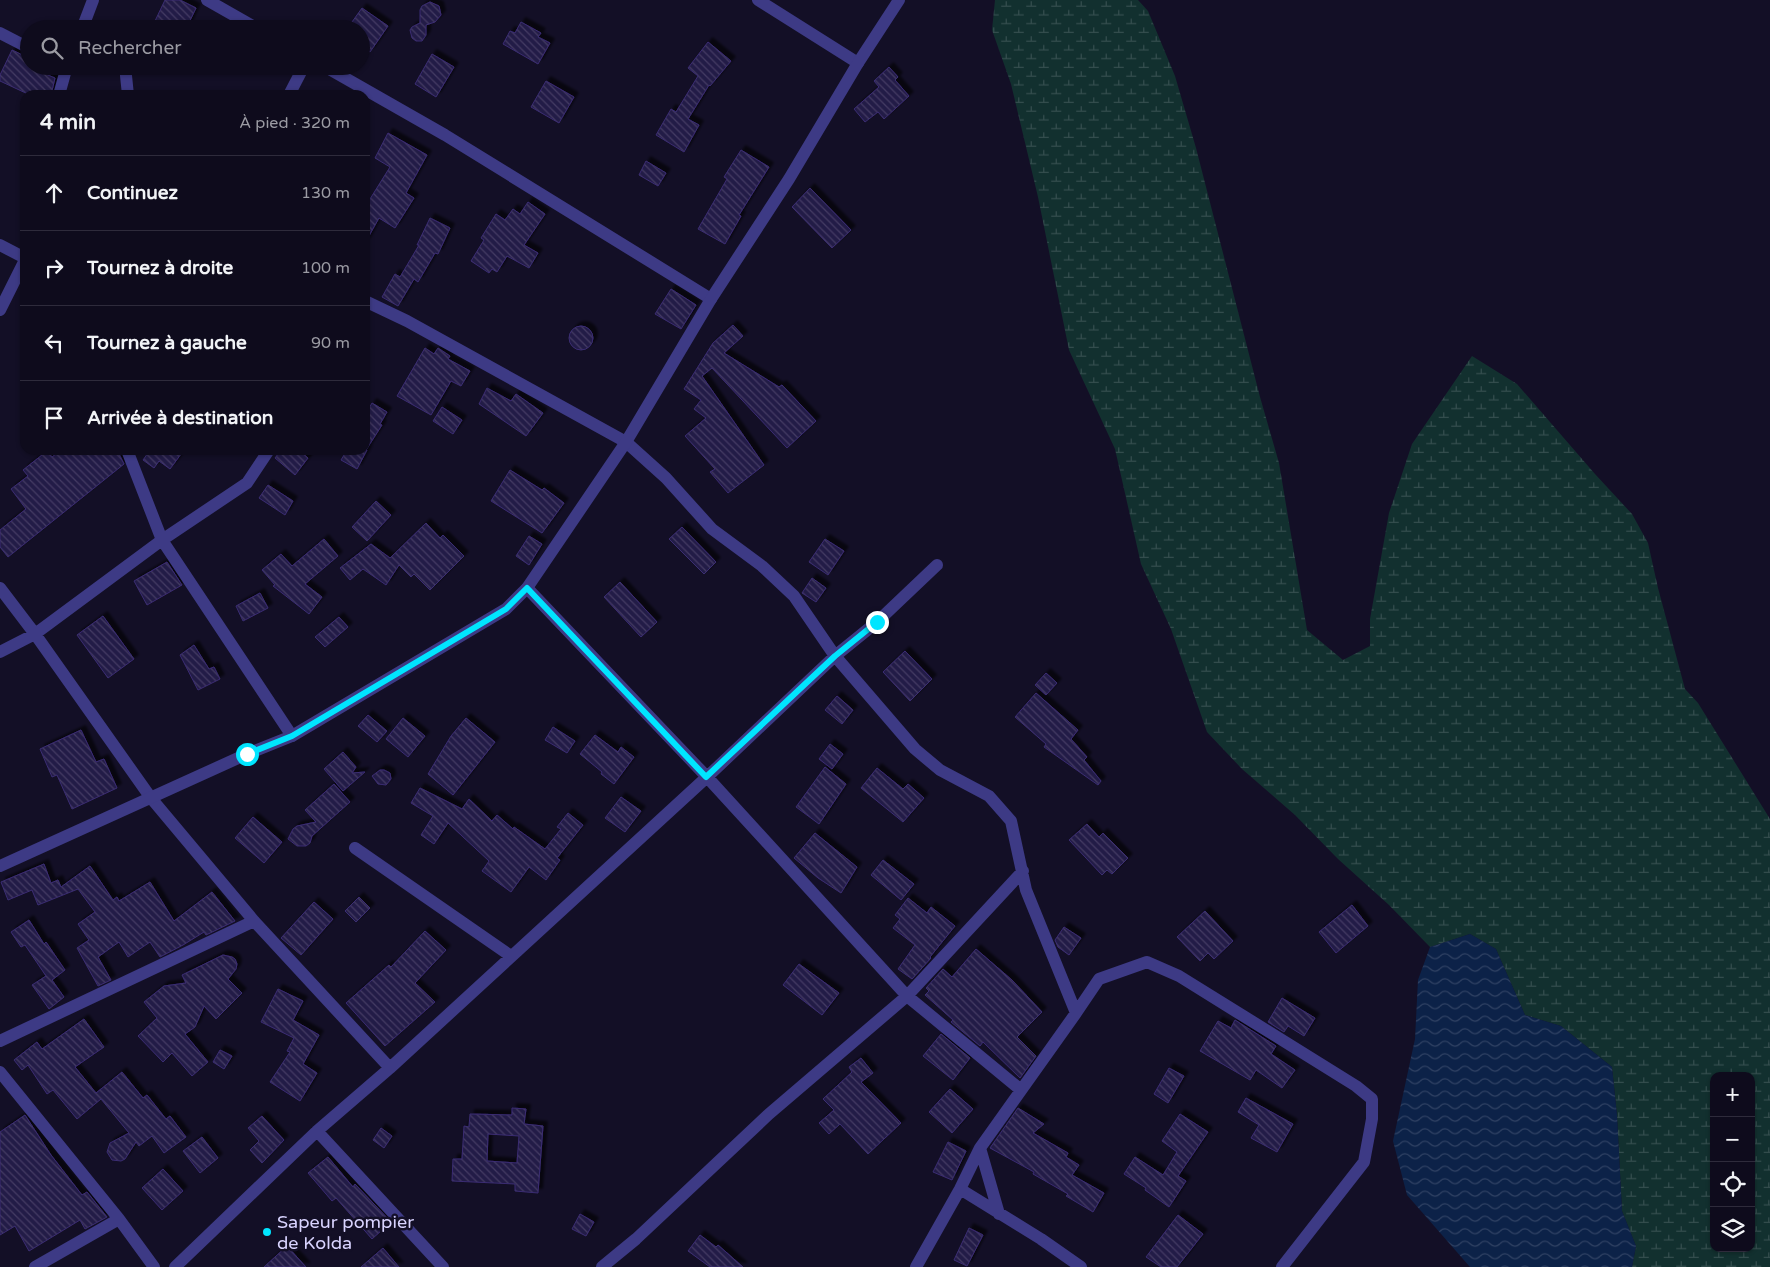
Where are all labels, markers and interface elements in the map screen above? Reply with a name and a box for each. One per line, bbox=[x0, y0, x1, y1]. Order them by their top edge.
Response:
search box bbox=[20, 20, 370, 75]
icon: search bbox=[38, 34, 66, 62]
text: Rechercher bbox=[78, 37, 181, 59]
text: 4 min bbox=[40, 110, 96, 135]
text: À pied · 320 m bbox=[239, 113, 350, 133]
icon: ahead bbox=[40, 179, 68, 207]
text: Continuez bbox=[87, 182, 178, 204]
text: 130 m bbox=[301, 183, 350, 203]
icon: right bbox=[40, 254, 68, 282]
text: Tournez à droite bbox=[87, 257, 233, 279]
text: 100 m bbox=[301, 258, 350, 278]
icon: left bbox=[40, 329, 68, 357]
text: Tournez à gauche bbox=[87, 332, 247, 354]
text: 90 m bbox=[311, 333, 350, 353]
icon: arrive bbox=[40, 404, 68, 432]
text: Arrivée à destination bbox=[87, 407, 273, 429]
route end bbox=[866, 611, 889, 634]
route start bbox=[236, 743, 259, 766]
map controls bbox=[1710, 1072, 1755, 1252]
button: + bbox=[1710, 1072, 1755, 1117]
button: − bbox=[1710, 1117, 1755, 1162]
button: locate bbox=[1710, 1162, 1755, 1207]
button: layers bbox=[1710, 1207, 1755, 1252]
place label: Sapeur pompier de Kolda bbox=[277, 1211, 414, 1254]
marker: Sapeur pompier de Kolda bbox=[261, 1226, 273, 1238]

